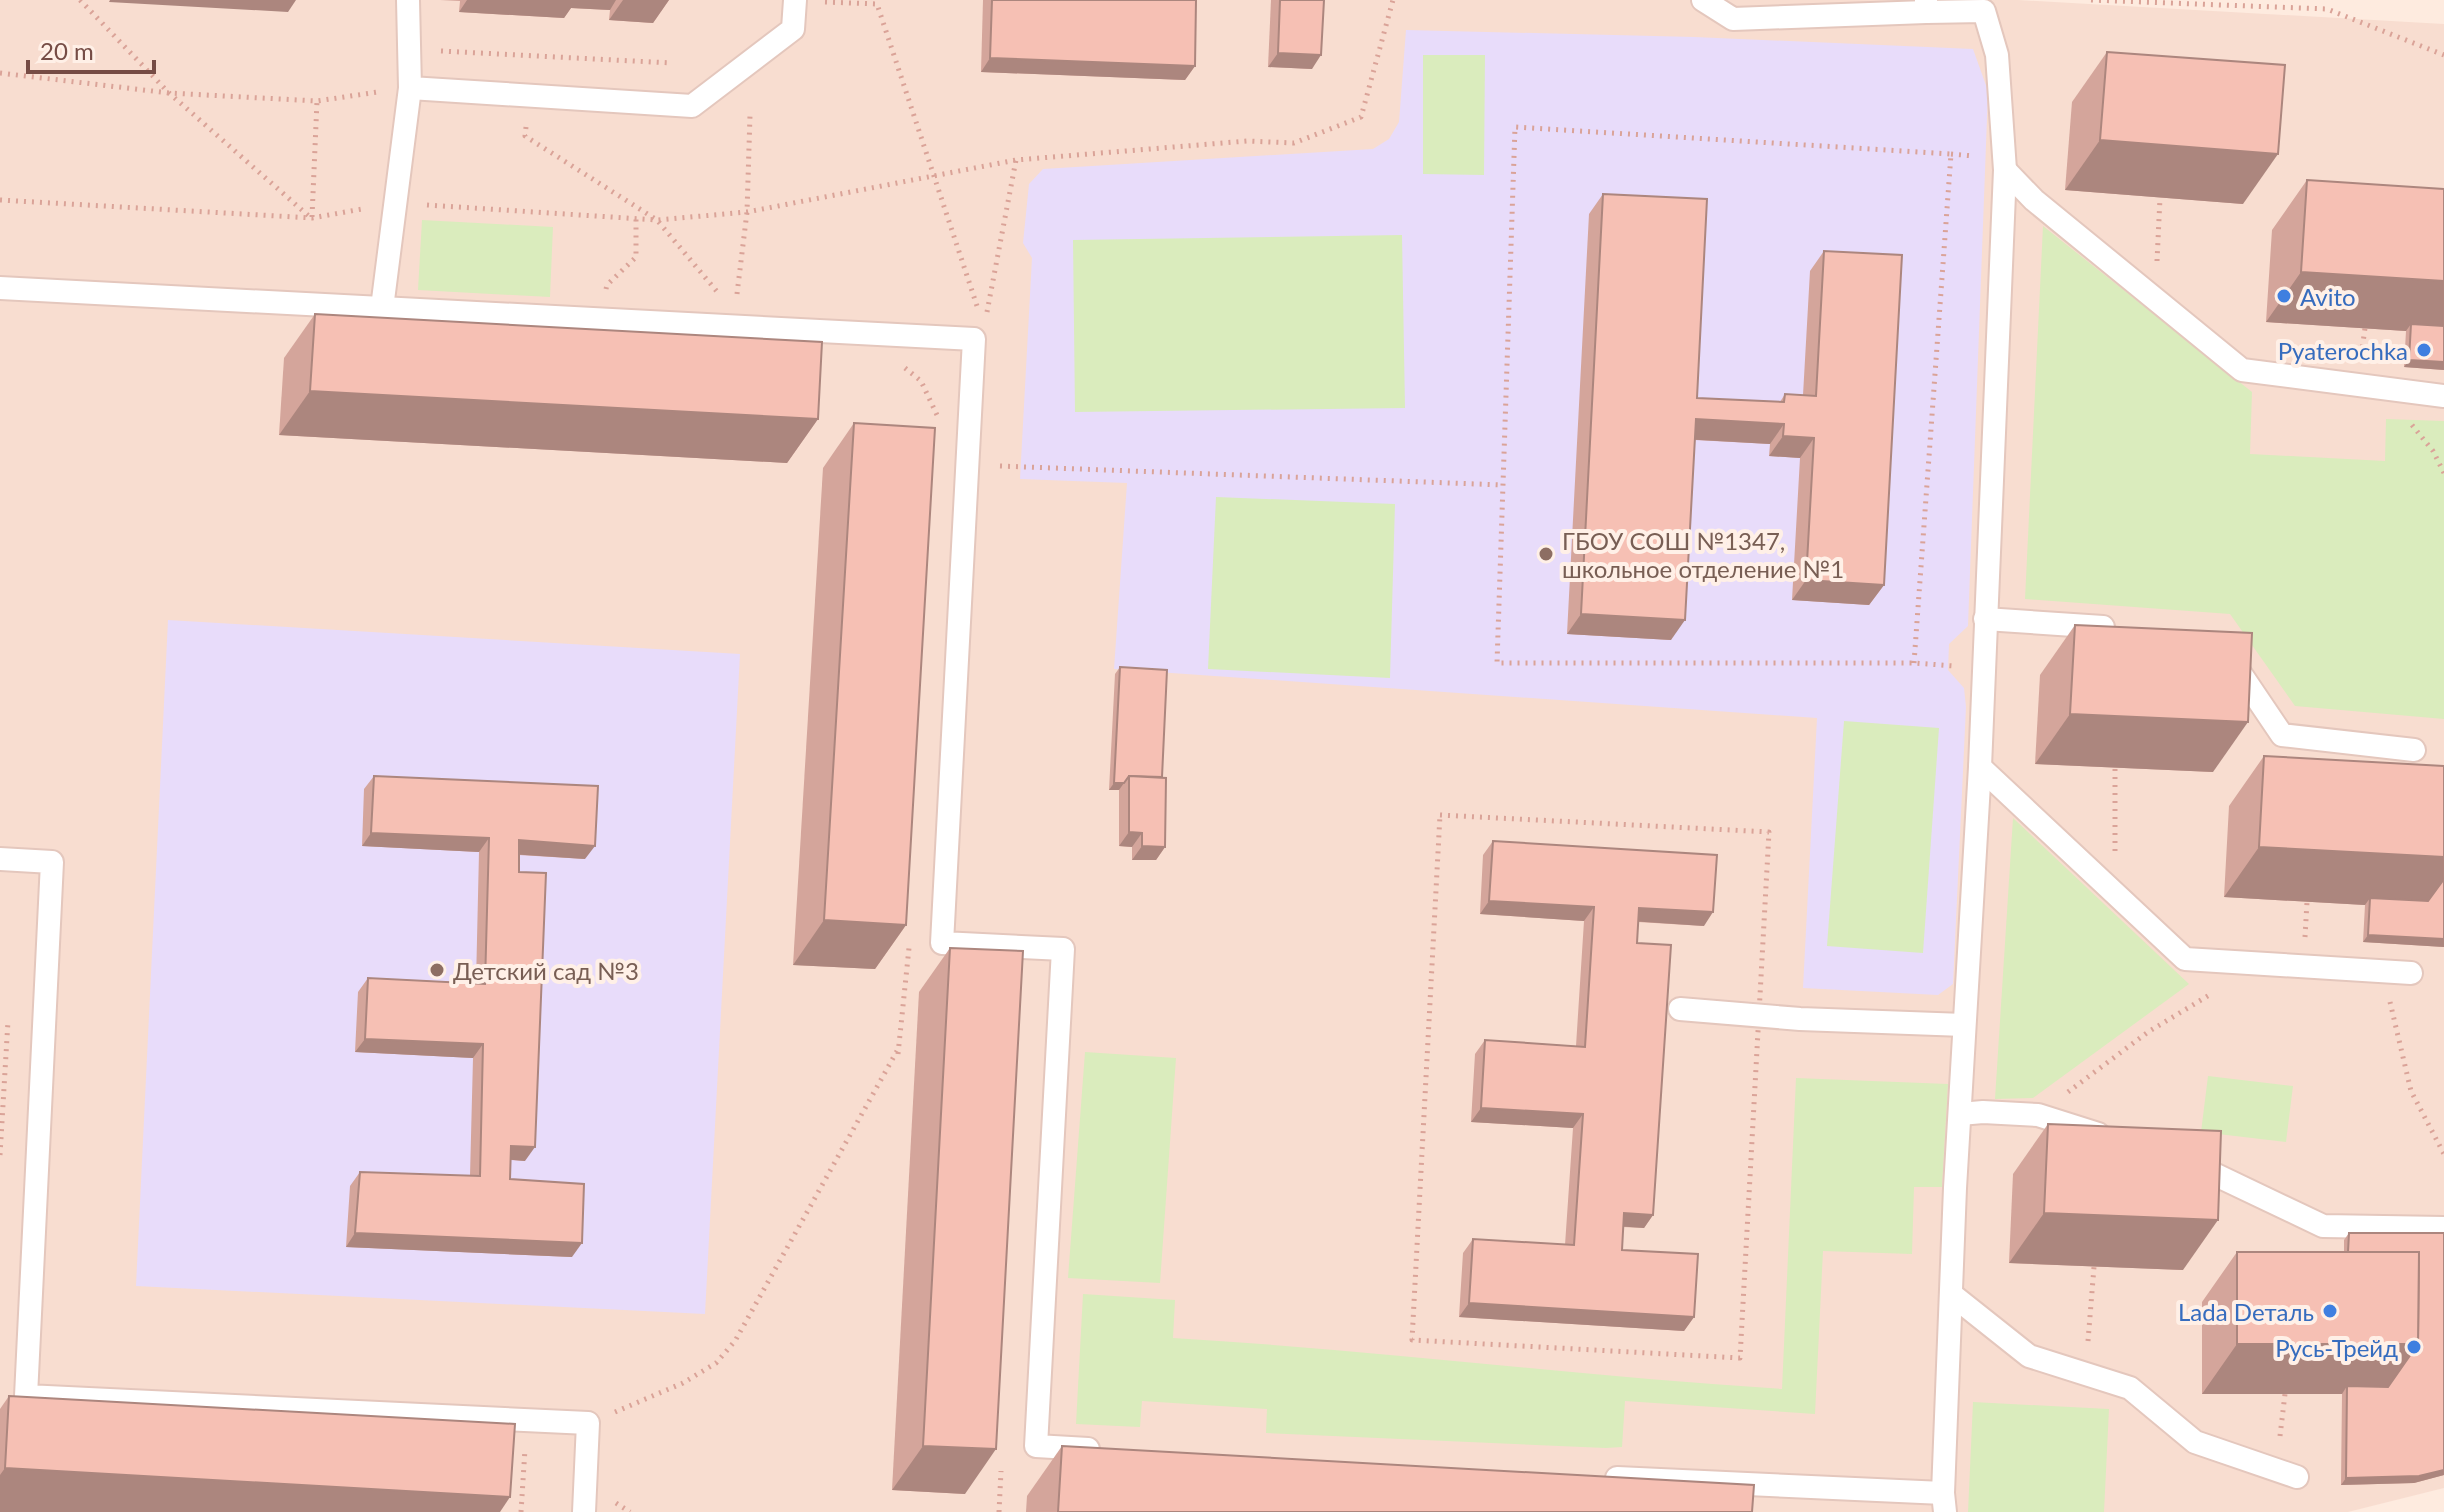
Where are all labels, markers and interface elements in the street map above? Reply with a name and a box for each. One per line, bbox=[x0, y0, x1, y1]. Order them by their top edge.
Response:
scale bar bbox=[28, 24, 154, 74]
text: 20 m bbox=[40, 36, 94, 65]
place label: Avito bbox=[2300, 282, 2356, 311]
marker: Avito bbox=[2275, 287, 2293, 305]
place label: Pyaterochka bbox=[2278, 336, 2408, 365]
marker: Pyaterochka bbox=[2415, 341, 2433, 359]
place label: ГБОУ СОШ №1347, школьное отделение №1 bbox=[1562, 526, 1844, 583]
marker: ГБОУ СОШ №1347, школьное отделение №1 bbox=[1537, 545, 1555, 563]
place label: Детский сад №3 bbox=[453, 956, 639, 985]
marker: Детский сад №3 bbox=[428, 961, 446, 979]
place label: Lada Dеталь bbox=[2178, 1297, 2314, 1326]
marker: Lada Dеталь bbox=[2321, 1302, 2339, 1320]
place label: Русь-Трейд bbox=[2275, 1333, 2398, 1362]
marker: Русь-Трейд bbox=[2405, 1338, 2423, 1356]

